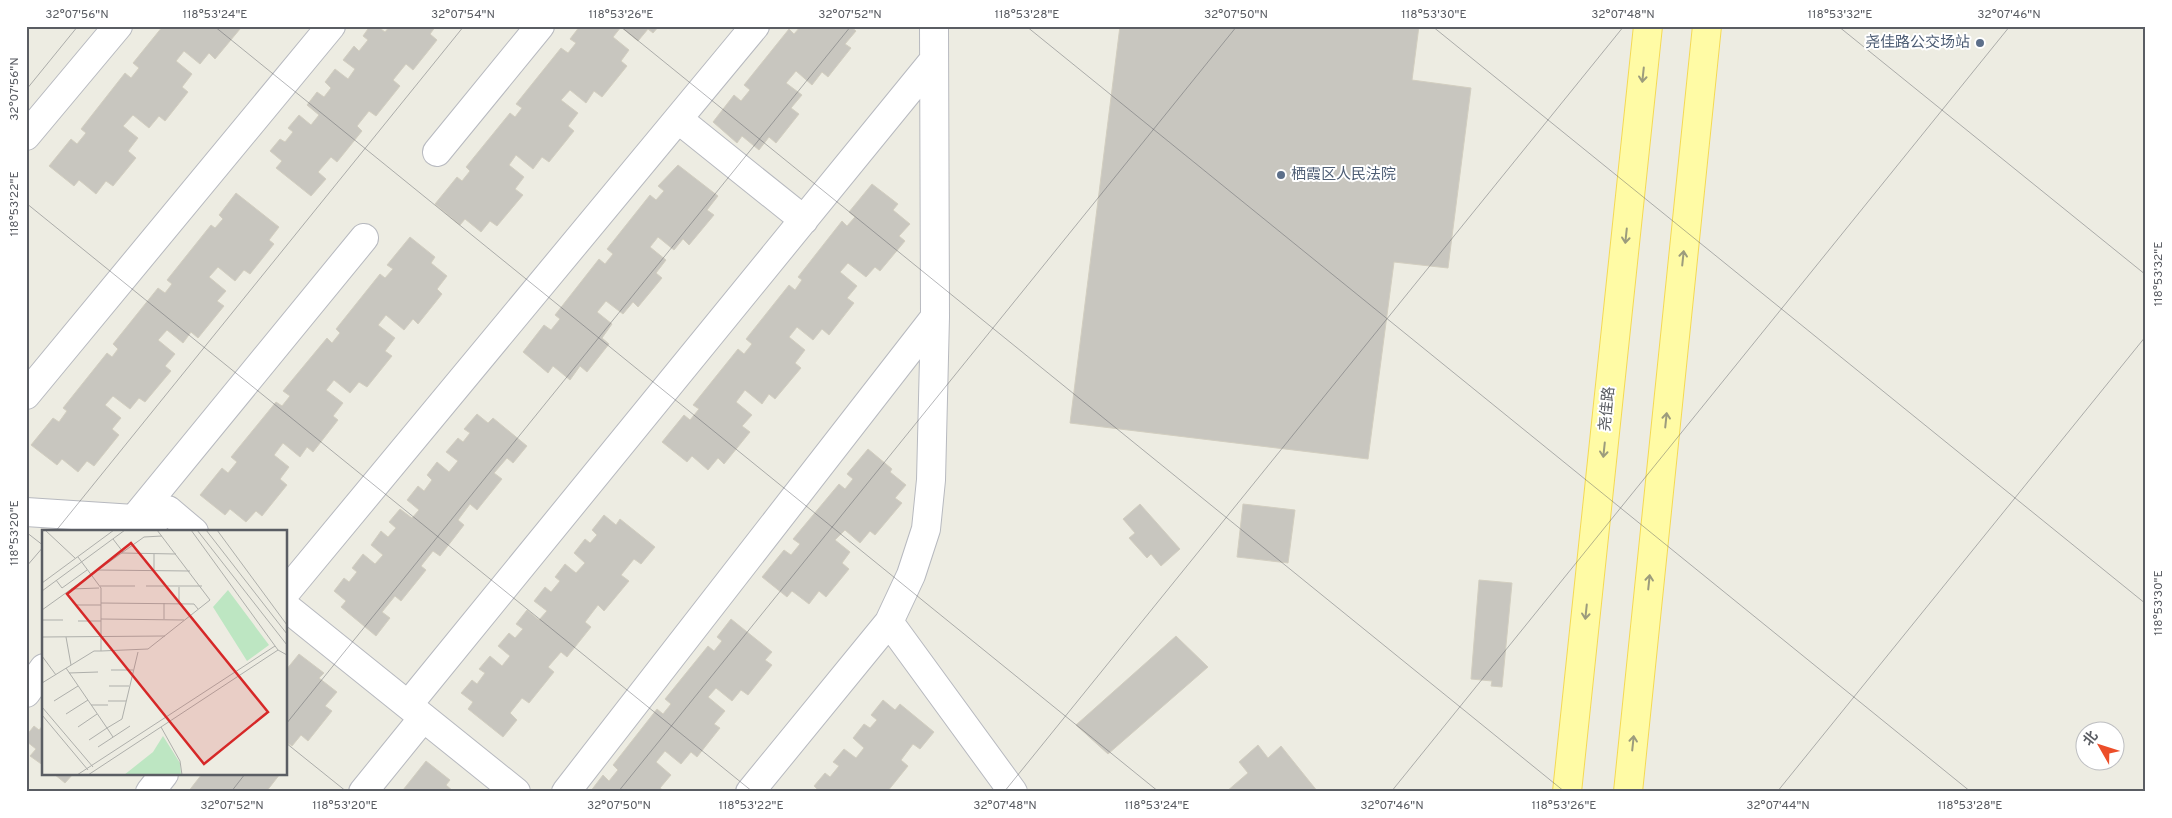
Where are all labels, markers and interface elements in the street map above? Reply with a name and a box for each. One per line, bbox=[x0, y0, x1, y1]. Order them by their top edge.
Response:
text: 32°07'56"N bbox=[45, 7, 109, 23]
text: 118°53'24"E bbox=[182, 7, 248, 23]
text: 32°07'54"N bbox=[431, 7, 495, 23]
text: 118°53'26"E bbox=[589, 7, 653, 23]
text: 32°07'52"N bbox=[818, 7, 882, 23]
text: 118°53'28"E bbox=[994, 7, 1060, 23]
text: 32°07'50"N bbox=[1204, 7, 1268, 23]
text: 118°53'30"E bbox=[1401, 7, 1467, 23]
text: 32°07'48"N bbox=[1591, 7, 1655, 23]
text: 118°53'32"E bbox=[1808, 7, 1872, 23]
text: 32°07'46"N bbox=[1977, 7, 2041, 23]
place label: 尧佳路公交场站 bbox=[1865, 34, 1970, 53]
marker: 尧佳路公交场站 bbox=[1974, 37, 1986, 49]
text: 32°07'56"N bbox=[7, 57, 23, 121]
one-way arrow bbox=[1638, 66, 1648, 82]
place label: 栖霞区人民法院 bbox=[1291, 166, 1396, 185]
marker: 栖霞区人民法院 bbox=[1275, 169, 1287, 181]
text: 118°53'22"E bbox=[7, 171, 23, 237]
one-way arrow bbox=[1621, 228, 1631, 244]
text: 118°53'32"E bbox=[2151, 242, 2167, 306]
one-way arrow bbox=[1678, 251, 1688, 267]
street label: 尧佳路 bbox=[1596, 386, 1620, 432]
one-way arrow bbox=[1661, 412, 1671, 428]
one-way arrow bbox=[1599, 442, 1608, 458]
text: 118°53'20"E bbox=[7, 500, 23, 566]
inset map bbox=[42, 530, 288, 776]
text: 118°53'30"E bbox=[2151, 570, 2167, 636]
one-way arrow bbox=[1644, 574, 1654, 590]
one-way arrow bbox=[1582, 603, 1591, 619]
north arrow bbox=[2074, 720, 2124, 770]
text: 北 bbox=[2080, 728, 2102, 750]
one-way arrow bbox=[1628, 736, 1638, 752]
text: 32°07'52"N bbox=[200, 798, 264, 814]
text: 118°53'20"E bbox=[312, 798, 378, 814]
text: 32°07'50"N bbox=[587, 798, 651, 814]
text: 118°53'22"E bbox=[718, 798, 784, 814]
text: 32°07'48"N bbox=[973, 798, 1037, 814]
text: 118°53'24"E bbox=[1124, 798, 1190, 814]
text: 32°07'46"N bbox=[1360, 798, 1424, 814]
text: 118°53'26"E bbox=[1532, 798, 1596, 814]
text: 32°07'44"N bbox=[1746, 798, 1810, 814]
text: 118°53'28"E bbox=[1937, 798, 2003, 814]

